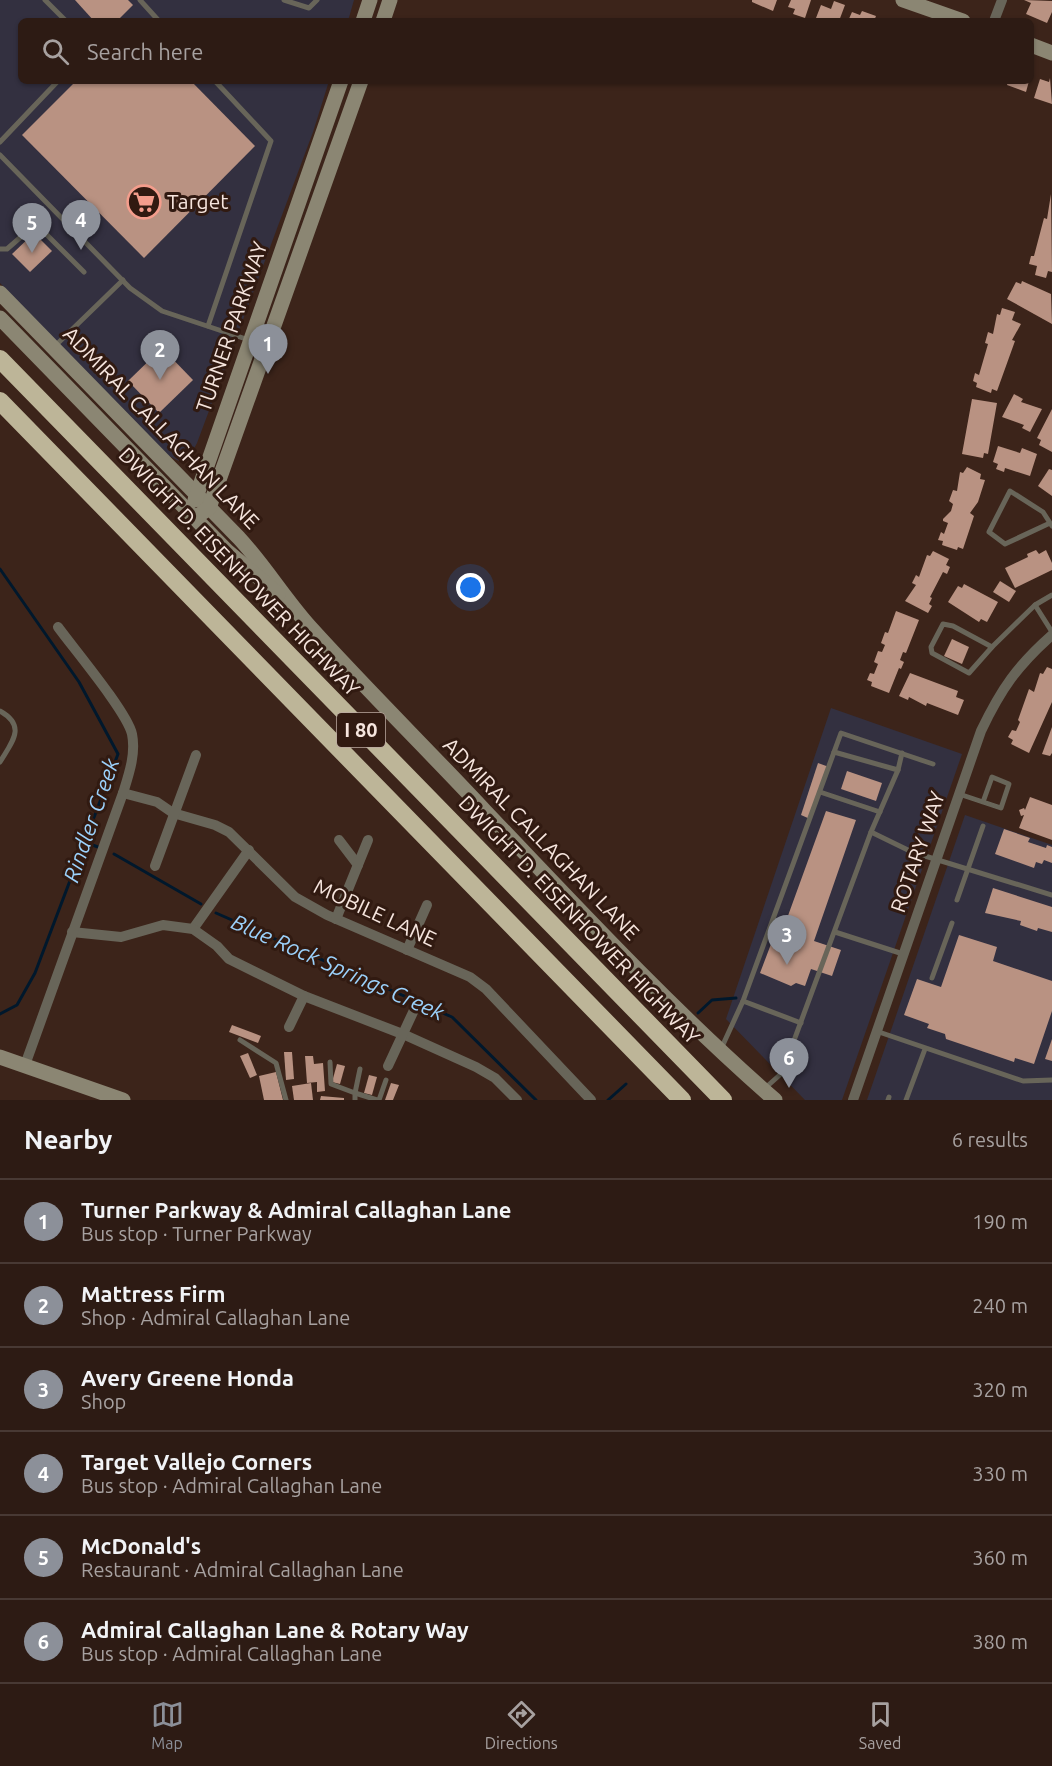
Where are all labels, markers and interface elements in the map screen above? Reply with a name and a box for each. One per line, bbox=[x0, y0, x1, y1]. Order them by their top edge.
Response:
search box bbox=[18, 18, 1034, 84]
icon: search bbox=[39, 35, 72, 68]
text: Search here bbox=[87, 39, 203, 64]
supermarket icon: Target bbox=[126, 184, 162, 220]
place label: Target bbox=[167, 189, 229, 213]
pin: 4 bbox=[62, 200, 100, 250]
pin: 5 bbox=[12, 204, 51, 253]
street label: TURNER PARKWAY bbox=[191, 238, 271, 415]
street label: ADMIRAL CALLAGHAN LANE bbox=[59, 321, 265, 533]
pin: 1 bbox=[248, 324, 288, 374]
pin: 2 bbox=[140, 330, 180, 380]
street label: DWIGHT D. EISENHOWER HIGHWAY bbox=[114, 442, 365, 700]
your location bbox=[456, 573, 485, 602]
road number: I 80 bbox=[337, 713, 385, 747]
street label: ADMIRAL CALLAGHAN LANE bbox=[439, 732, 645, 944]
water label: Rindler Creek bbox=[58, 754, 124, 885]
street label: ROTARY WAY bbox=[885, 788, 949, 915]
street label: DWIGHT D. EISENHOWER HIGHWAY bbox=[454, 790, 705, 1048]
street label: MOBILE LANE bbox=[310, 873, 440, 951]
water label: Blue Rock Springs Creek bbox=[228, 908, 449, 1025]
pin: 3 bbox=[768, 916, 806, 965]
pin: 6 bbox=[770, 1038, 808, 1088]
text: Nearby bbox=[24, 1125, 112, 1154]
text: 6 results bbox=[952, 1128, 1028, 1151]
text: Turner Parkway & Admiral Callaghan Lane bbox=[81, 1197, 512, 1222]
text: 1 bbox=[38, 1210, 49, 1233]
text: 190 m bbox=[972, 1210, 1028, 1233]
text: Bus stop · Turner Parkway bbox=[81, 1222, 312, 1245]
text: Mattress Firm bbox=[81, 1281, 226, 1306]
text: 2 bbox=[38, 1294, 49, 1317]
text: 240 m bbox=[972, 1294, 1028, 1317]
text: Shop · Admiral Callaghan Lane bbox=[81, 1306, 350, 1329]
text: Avery Greene Honda bbox=[81, 1365, 294, 1390]
text: 3 bbox=[38, 1378, 49, 1401]
text: 320 m bbox=[972, 1378, 1028, 1401]
text: Shop bbox=[81, 1390, 126, 1413]
text: Target Vallejo Corners bbox=[81, 1449, 312, 1474]
text: 4 bbox=[38, 1462, 49, 1485]
text: 330 m bbox=[972, 1462, 1028, 1485]
text: Bus stop · Admiral Callaghan Lane bbox=[81, 1474, 382, 1497]
text: McDonald's bbox=[81, 1533, 201, 1558]
text: 5 bbox=[38, 1546, 49, 1569]
text: 360 m bbox=[972, 1546, 1028, 1569]
text: Restaurant · Admiral Callaghan Lane bbox=[81, 1558, 404, 1581]
text: Admiral Callaghan Lane & Rotary Way bbox=[81, 1617, 469, 1642]
text: 6 bbox=[38, 1630, 49, 1653]
text: 380 m bbox=[972, 1630, 1028, 1653]
text: Bus stop · Admiral Callaghan Lane bbox=[81, 1642, 382, 1665]
tab: Map bbox=[151, 1698, 184, 1752]
tab: Directions bbox=[485, 1698, 558, 1752]
tab: Saved bbox=[859, 1698, 901, 1752]

